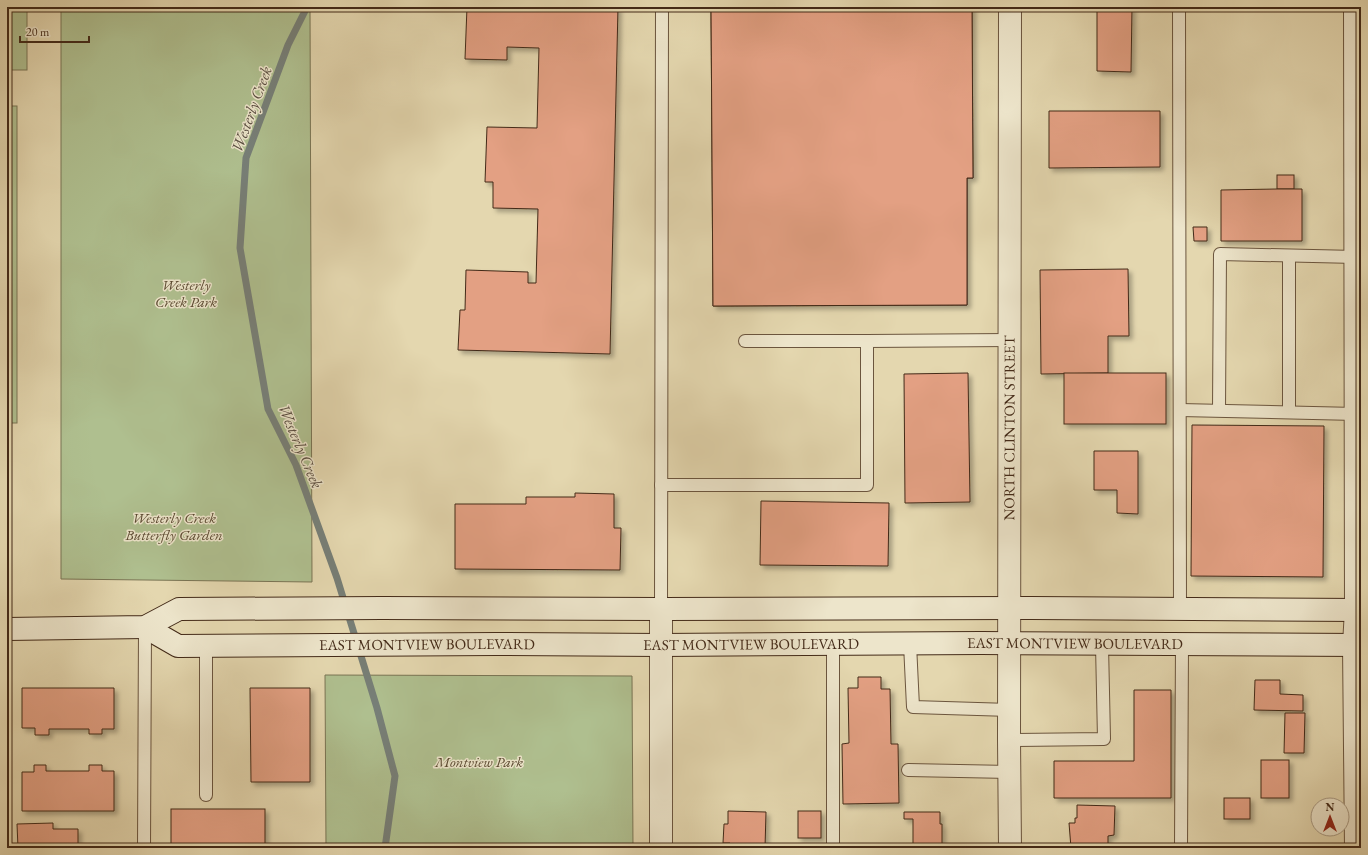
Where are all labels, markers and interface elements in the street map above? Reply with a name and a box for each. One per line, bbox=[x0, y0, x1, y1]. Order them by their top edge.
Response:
scale bar bbox=[20, 18, 89, 44]
text: 20 m bbox=[26, 24, 50, 40]
water label: Westerly Creek bbox=[226, 63, 277, 155]
park label: Westerly Creek Park bbox=[155, 275, 217, 311]
street label: NORTH CLINTON STREET bbox=[999, 335, 1019, 521]
water label: Westerly Creek bbox=[273, 401, 328, 492]
park label: Westerly Creek Butterfly Garden bbox=[124, 508, 223, 544]
street label: EAST MONTVIEW BOULEVARD bbox=[967, 633, 1183, 653]
street label: EAST MONTVIEW BOULEVARD bbox=[319, 634, 535, 654]
street label: EAST MONTVIEW BOULEVARD bbox=[643, 634, 859, 654]
park label: Montview Park bbox=[434, 752, 523, 771]
north arrow bbox=[1310, 797, 1350, 837]
text: N bbox=[1326, 800, 1335, 814]

